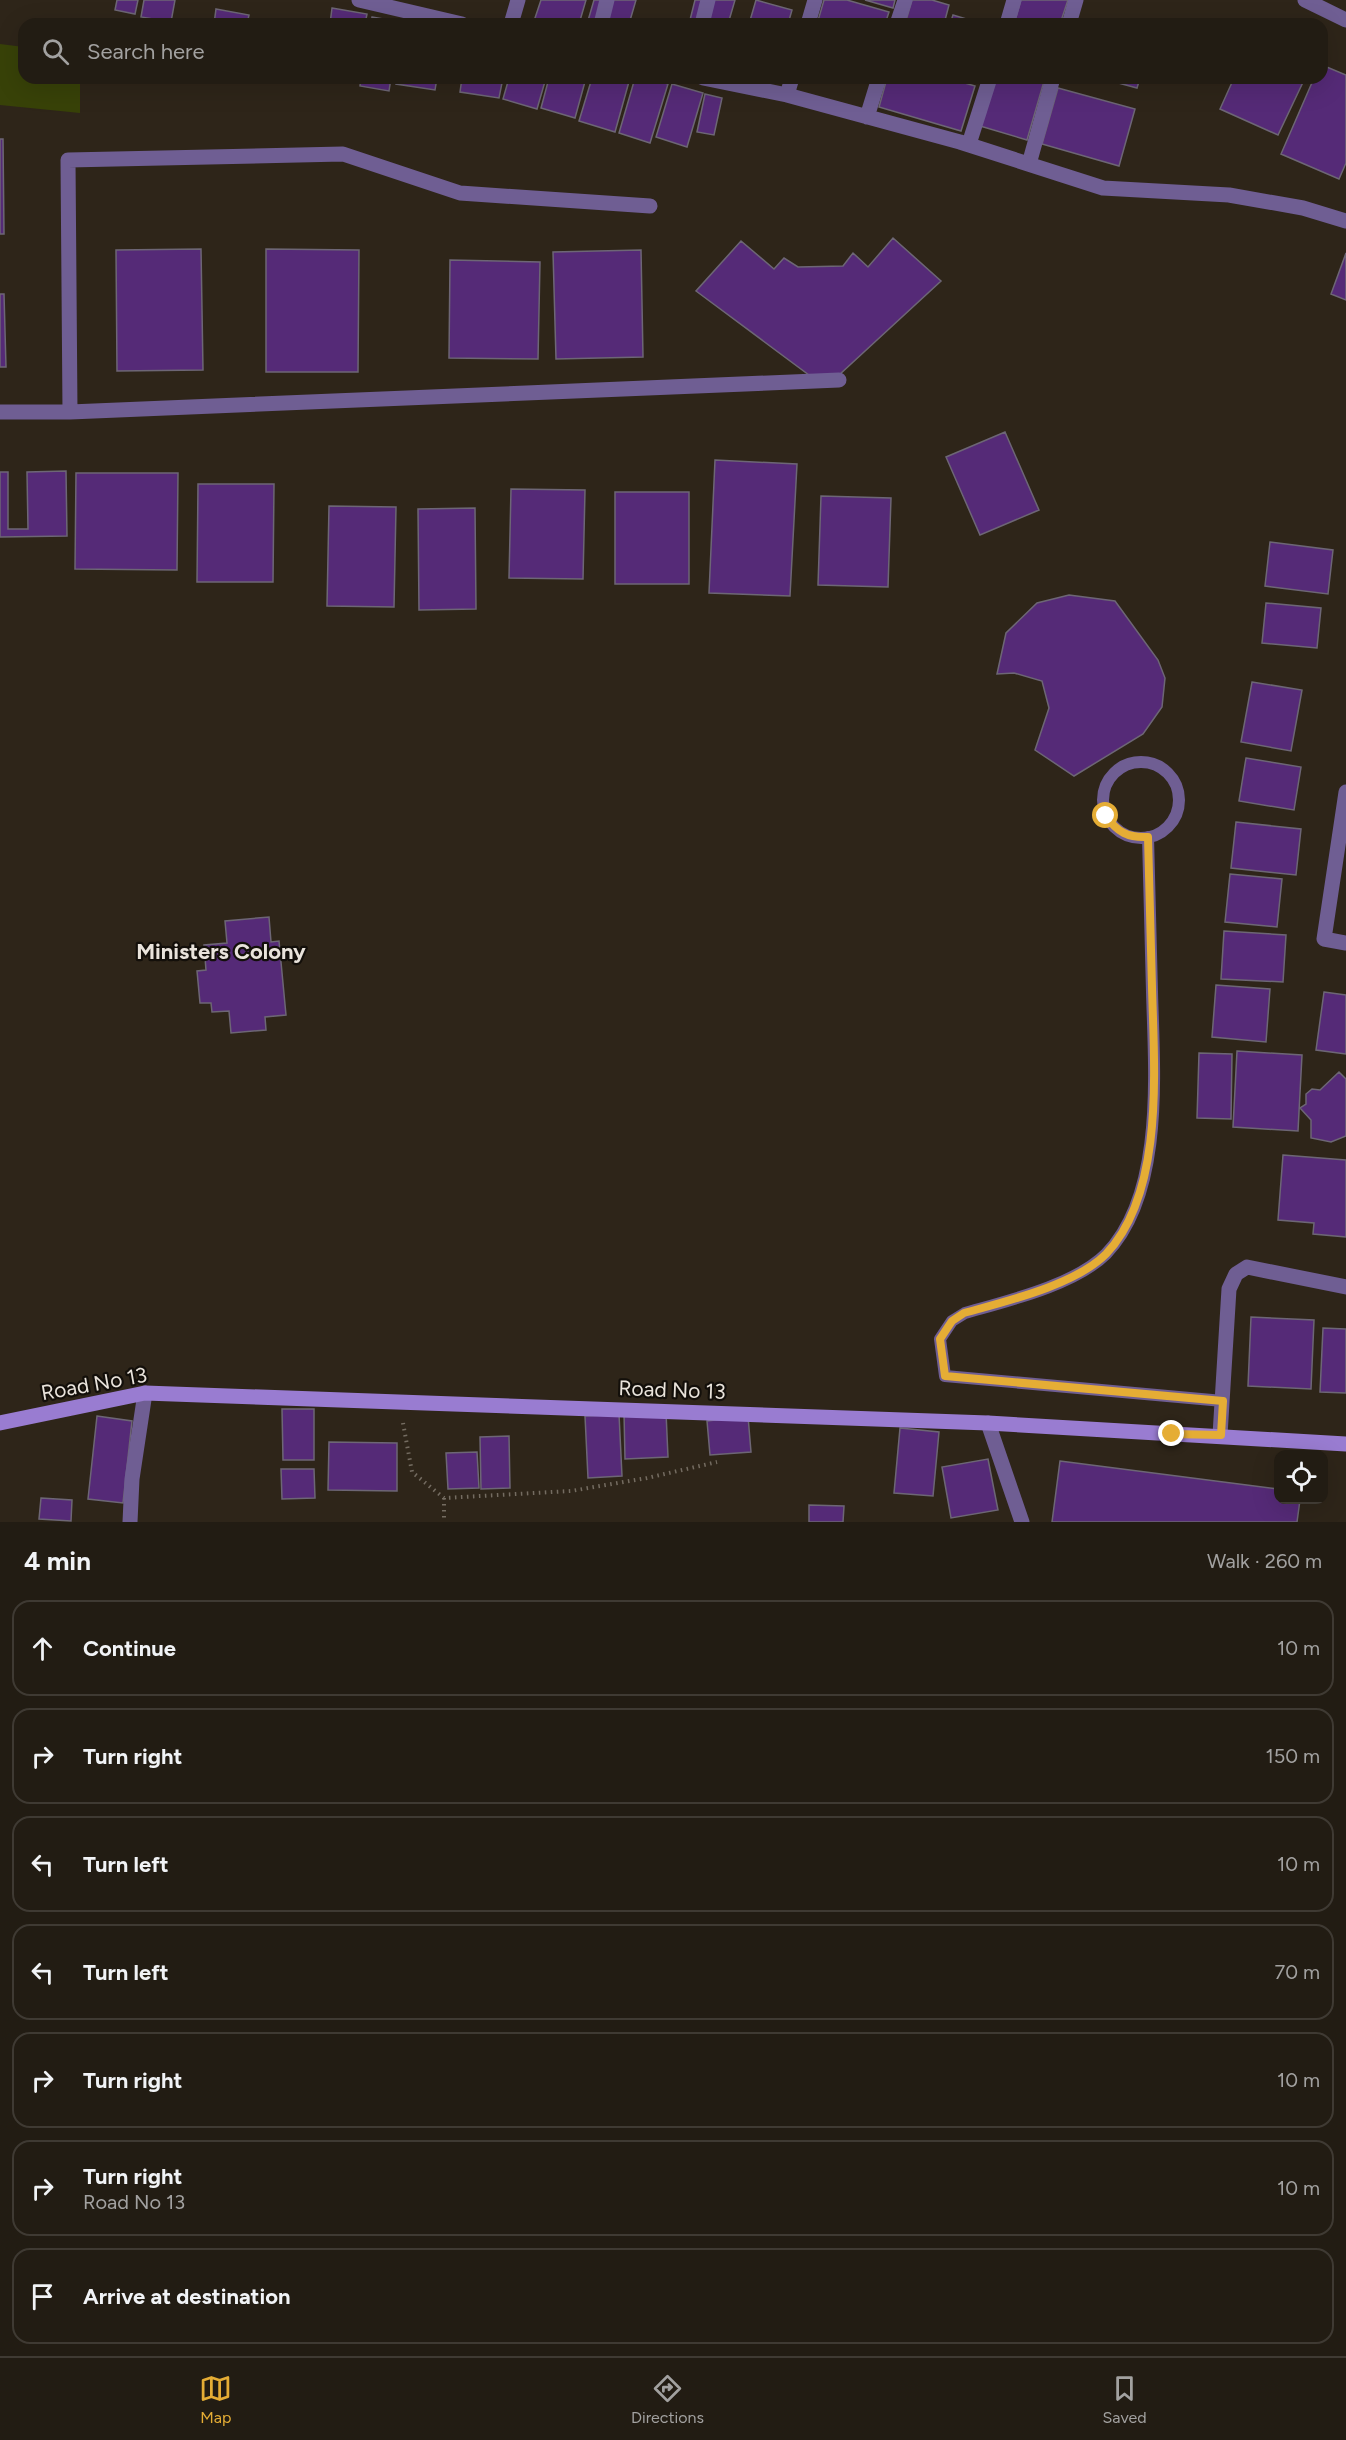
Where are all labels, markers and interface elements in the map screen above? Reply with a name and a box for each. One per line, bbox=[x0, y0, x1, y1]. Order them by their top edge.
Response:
search box bbox=[18, 18, 1328, 84]
icon: search bbox=[39, 35, 72, 68]
text: Search here bbox=[87, 38, 205, 65]
route start bbox=[1092, 802, 1118, 828]
district label: Ministers Colony bbox=[136, 938, 306, 965]
street label: Road No 13 bbox=[39, 1362, 149, 1405]
street label: Road No 13 bbox=[618, 1375, 726, 1404]
route end bbox=[1158, 1420, 1184, 1446]
map controls bbox=[1274, 1450, 1328, 1504]
button: locate bbox=[1274, 1450, 1328, 1504]
text: 4 min bbox=[24, 1545, 91, 1577]
text: Walk · 260 m bbox=[1207, 1549, 1322, 1573]
icon: ahead bbox=[26, 1632, 59, 1665]
text: Continue bbox=[83, 1635, 176, 1662]
text: 10 m bbox=[1277, 1636, 1320, 1660]
icon: right bbox=[26, 1740, 59, 1773]
text: Turn right bbox=[83, 1743, 182, 1770]
text: 150 m bbox=[1265, 1744, 1320, 1768]
icon: left bbox=[26, 1848, 59, 1881]
text: Turn left bbox=[83, 1851, 169, 1878]
text: 10 m bbox=[1277, 1852, 1320, 1876]
icon: left bbox=[26, 1956, 59, 1989]
text: Turn left bbox=[83, 1959, 169, 1986]
text: 70 m bbox=[1274, 1960, 1320, 1984]
icon: right bbox=[26, 2064, 59, 2097]
text: Turn right bbox=[83, 2067, 182, 2094]
text: 10 m bbox=[1277, 2068, 1320, 2092]
text: Turn right bbox=[83, 2163, 182, 2190]
icon: right bbox=[26, 2172, 59, 2205]
text: 10 m bbox=[1277, 2176, 1320, 2200]
text: Road No 13 bbox=[83, 2190, 185, 2214]
icon: arrive bbox=[26, 2280, 59, 2313]
text: Arrive at destination bbox=[83, 2283, 291, 2310]
tab: Map bbox=[199, 2372, 232, 2427]
tab: Directions bbox=[631, 2372, 704, 2427]
tab: Saved bbox=[1103, 2372, 1147, 2427]

